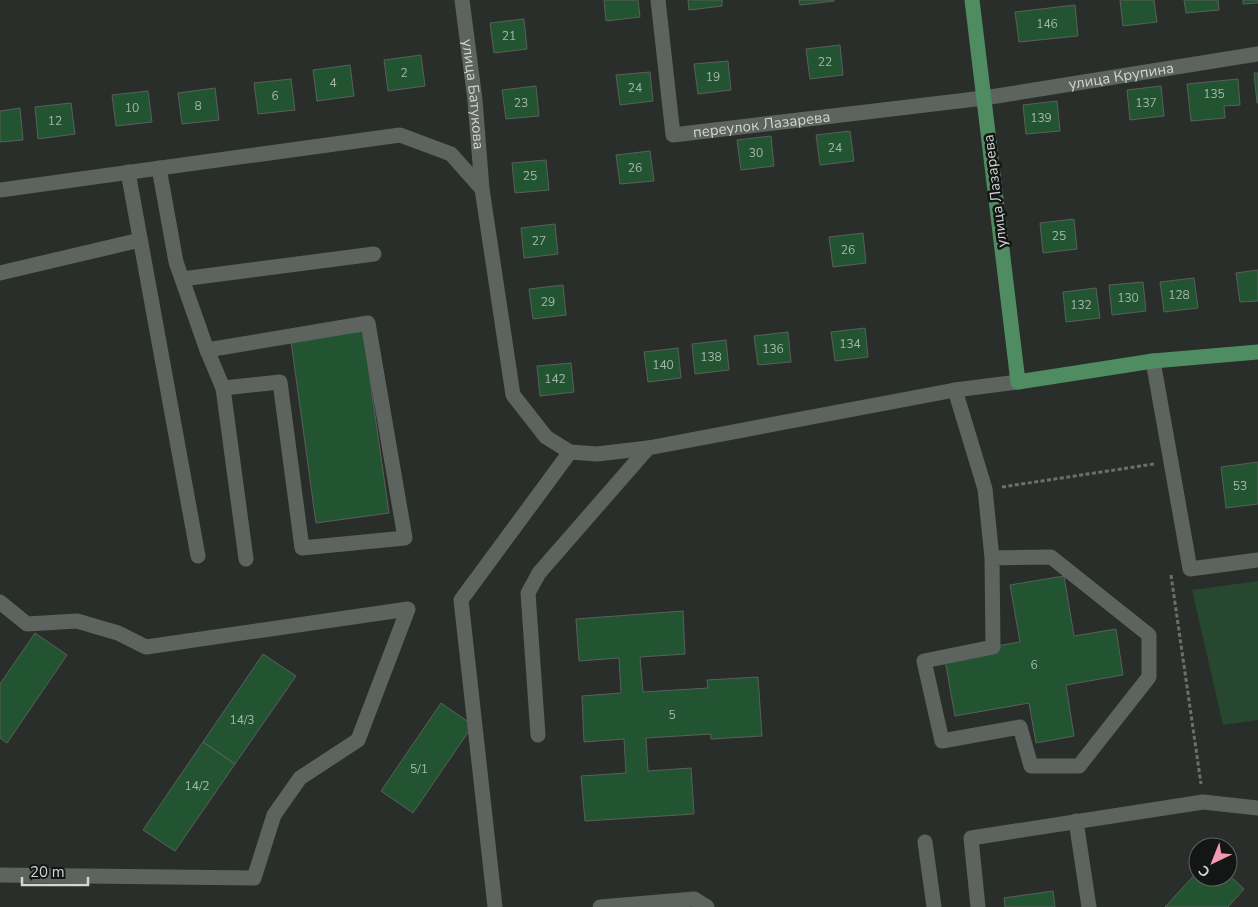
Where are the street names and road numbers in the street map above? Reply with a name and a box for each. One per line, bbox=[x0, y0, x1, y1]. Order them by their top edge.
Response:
street label: улица Батукова bbox=[457, 38, 489, 150]
street label: улица Крупина bbox=[1067, 58, 1175, 94]
street label: переулок Лазарева bbox=[692, 106, 831, 143]
street label: улица Лазарева bbox=[978, 133, 1012, 249]

